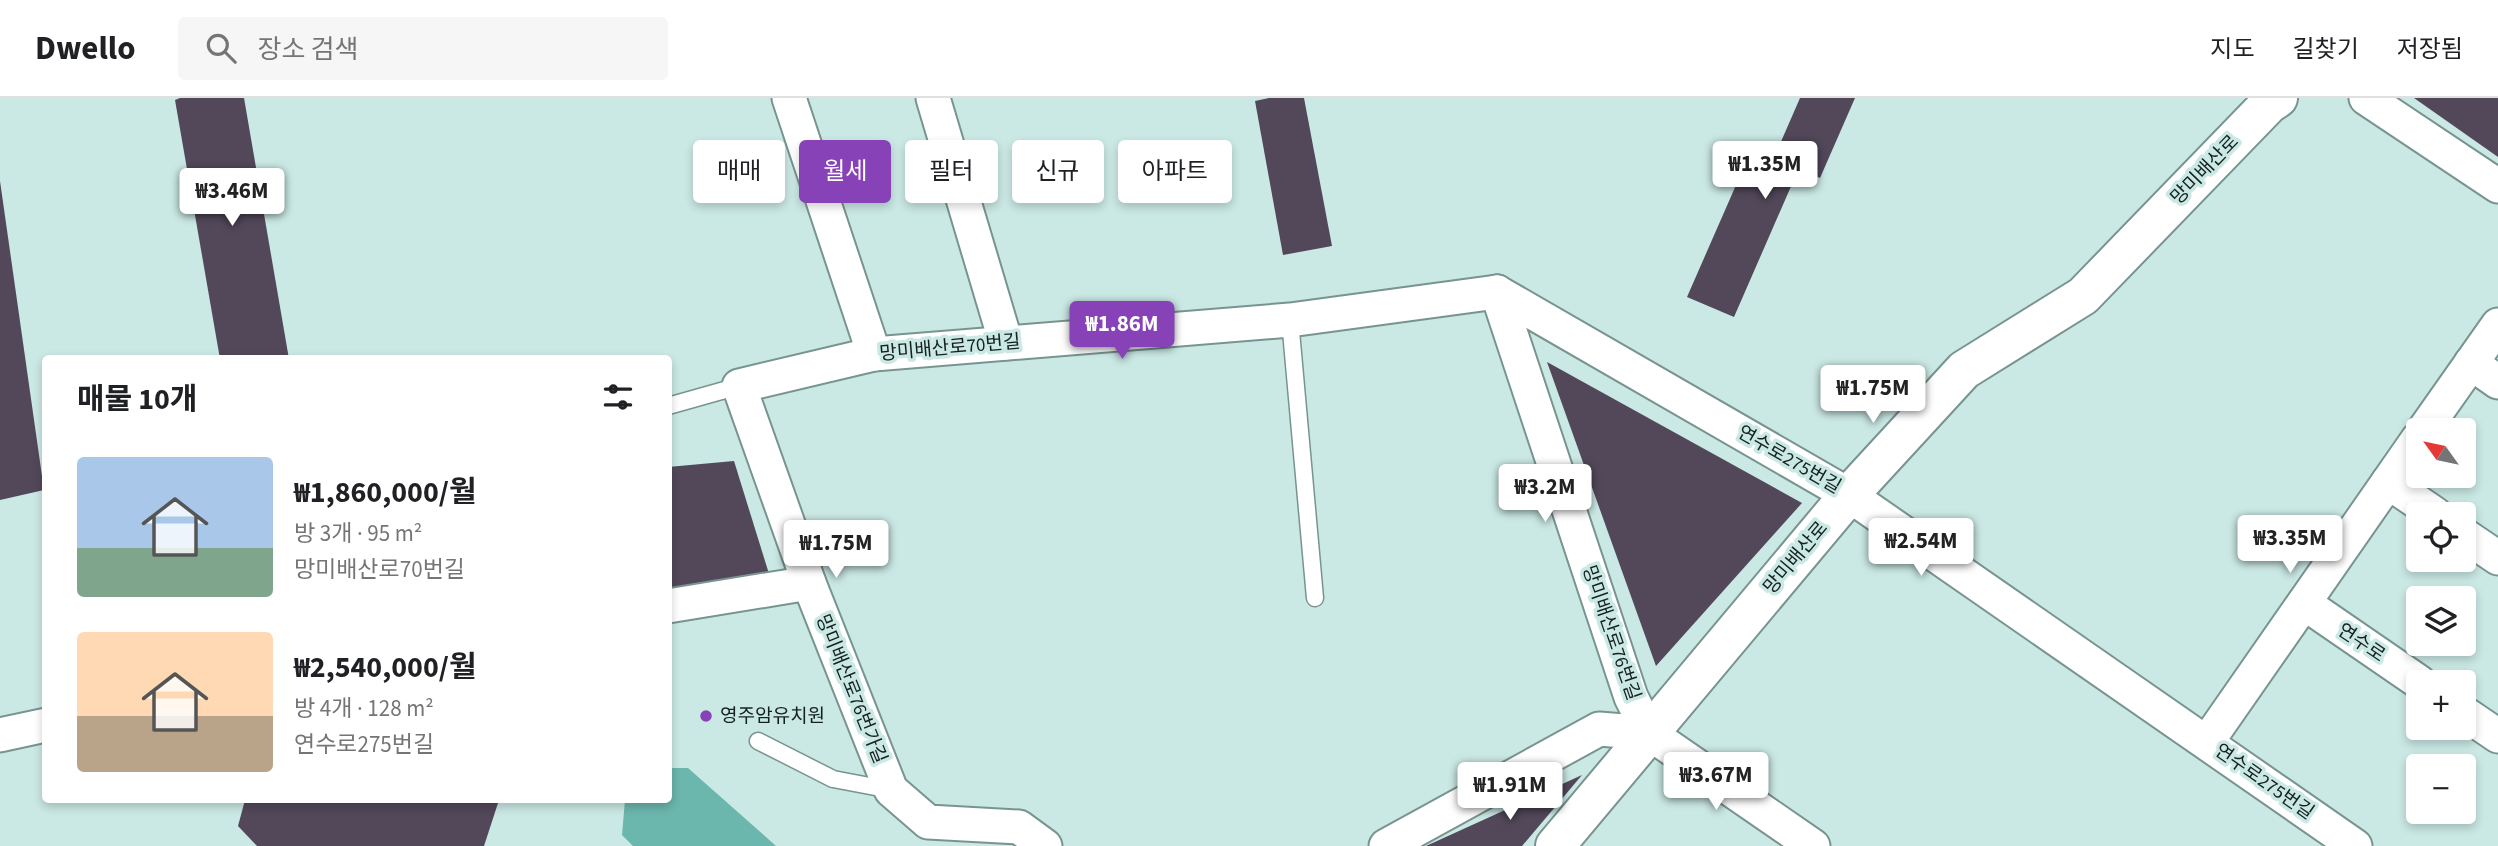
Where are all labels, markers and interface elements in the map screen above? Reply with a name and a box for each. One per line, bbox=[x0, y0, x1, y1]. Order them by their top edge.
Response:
search box bbox=[178, 17, 668, 80]
text: Dwello bbox=[35, 25, 136, 72]
icon: search bbox=[202, 29, 240, 67]
text: 장소 검색 bbox=[258, 31, 358, 68]
text: 지도 bbox=[2210, 32, 2255, 67]
text: 길찾기 bbox=[2293, 32, 2359, 67]
text: 저장됨 bbox=[2397, 32, 2463, 67]
street label: 망미배산로 bbox=[2165, 129, 2245, 211]
chip: 매매 bbox=[693, 140, 785, 203]
chip: 월세 bbox=[799, 140, 891, 203]
chip: 필터 bbox=[905, 140, 998, 203]
chip: 신규 bbox=[1012, 140, 1104, 203]
chip: 아파트 bbox=[1118, 140, 1232, 203]
pin: ₩1.35M bbox=[1708, 141, 1822, 201]
text: ₩1.35M bbox=[1728, 147, 1802, 180]
pin: ₩3.46M bbox=[175, 169, 289, 228]
text: ₩3.46M bbox=[195, 174, 269, 207]
pin: ₩1.86M bbox=[1065, 302, 1179, 361]
text: ₩1.86M bbox=[1085, 307, 1159, 340]
street label: 망미배산로70번길 bbox=[878, 328, 1022, 368]
pin: ₩1.75M bbox=[1816, 366, 1930, 425]
text: ₩1.75M bbox=[1836, 371, 1910, 404]
text: 매물 10개 bbox=[77, 378, 197, 421]
icon: filters bbox=[599, 378, 637, 416]
north arrow bbox=[2406, 418, 2476, 488]
map controls bbox=[2406, 418, 2476, 824]
street label: 연수로275번길 bbox=[1732, 419, 1846, 501]
pin: ₩3.2M bbox=[1496, 464, 1594, 524]
text: ₩3.2M bbox=[1515, 470, 1575, 503]
text: ₩1,860,000/월 bbox=[294, 471, 477, 514]
icon: home bbox=[133, 485, 217, 569]
button: locate bbox=[2406, 502, 2476, 572]
street label: 망미배산로 bbox=[1758, 516, 1834, 600]
pin: ₩3.35M bbox=[2233, 516, 2347, 575]
text: 방 3개 · 95 m² bbox=[294, 517, 422, 550]
pin: ₩2.54M bbox=[1864, 518, 1978, 578]
pin: ₩1.75M bbox=[779, 520, 893, 580]
text: ₩3.35M bbox=[2253, 521, 2327, 554]
text: ₩2.54M bbox=[1884, 524, 1958, 557]
text: ₩1.75M bbox=[799, 526, 873, 559]
text: 망미배산로70번길 bbox=[294, 553, 465, 586]
street label: 망미배산로76번길 bbox=[1575, 562, 1647, 704]
button: layers bbox=[2406, 586, 2476, 656]
street label: 망미배산로76번가길 bbox=[809, 610, 893, 768]
street label: 연수로 bbox=[2332, 617, 2390, 669]
text: ₩2,540,000/월 bbox=[294, 646, 477, 689]
icon: home bbox=[133, 660, 217, 744]
button: + bbox=[2406, 670, 2476, 740]
text: 방 4개 · 128 m² bbox=[294, 692, 434, 725]
place label: 영주암유치원 bbox=[720, 703, 825, 730]
marker: 영주암유치원 bbox=[698, 708, 714, 724]
text: 연수로275번길 bbox=[294, 728, 434, 761]
street label: 연수로275번길 bbox=[2209, 738, 2319, 826]
pin: ₩3.67M bbox=[1659, 752, 1773, 812]
button: − bbox=[2406, 754, 2476, 824]
text: ₩3.67M bbox=[1679, 758, 1753, 791]
pin: ₩1.91M bbox=[1453, 762, 1567, 822]
text: ₩1.91M bbox=[1473, 768, 1547, 801]

